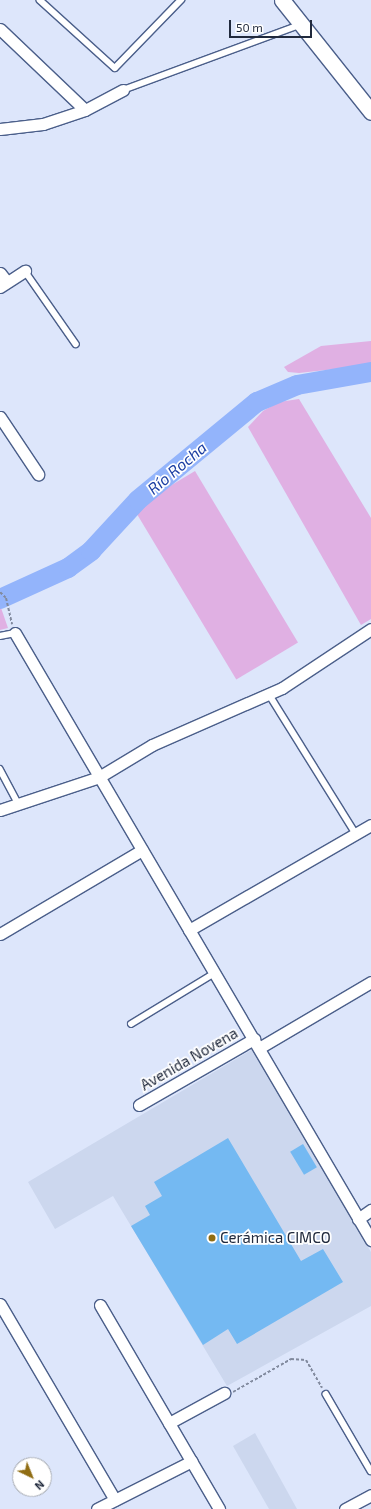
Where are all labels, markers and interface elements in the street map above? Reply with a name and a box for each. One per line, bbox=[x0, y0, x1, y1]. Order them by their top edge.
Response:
scale bar bbox=[231, 12, 314, 38]
text: 50 m bbox=[236, 20, 263, 34]
water label: Río Rocha bbox=[143, 438, 211, 498]
street label: Avenida Novena bbox=[137, 1024, 241, 1094]
place label: Cerámica CIMCO bbox=[220, 1229, 331, 1247]
marker: Cerámica CIMCO bbox=[207, 1233, 217, 1243]
north arrow bbox=[12, 1457, 52, 1497]
text: N bbox=[33, 1478, 47, 1493]

